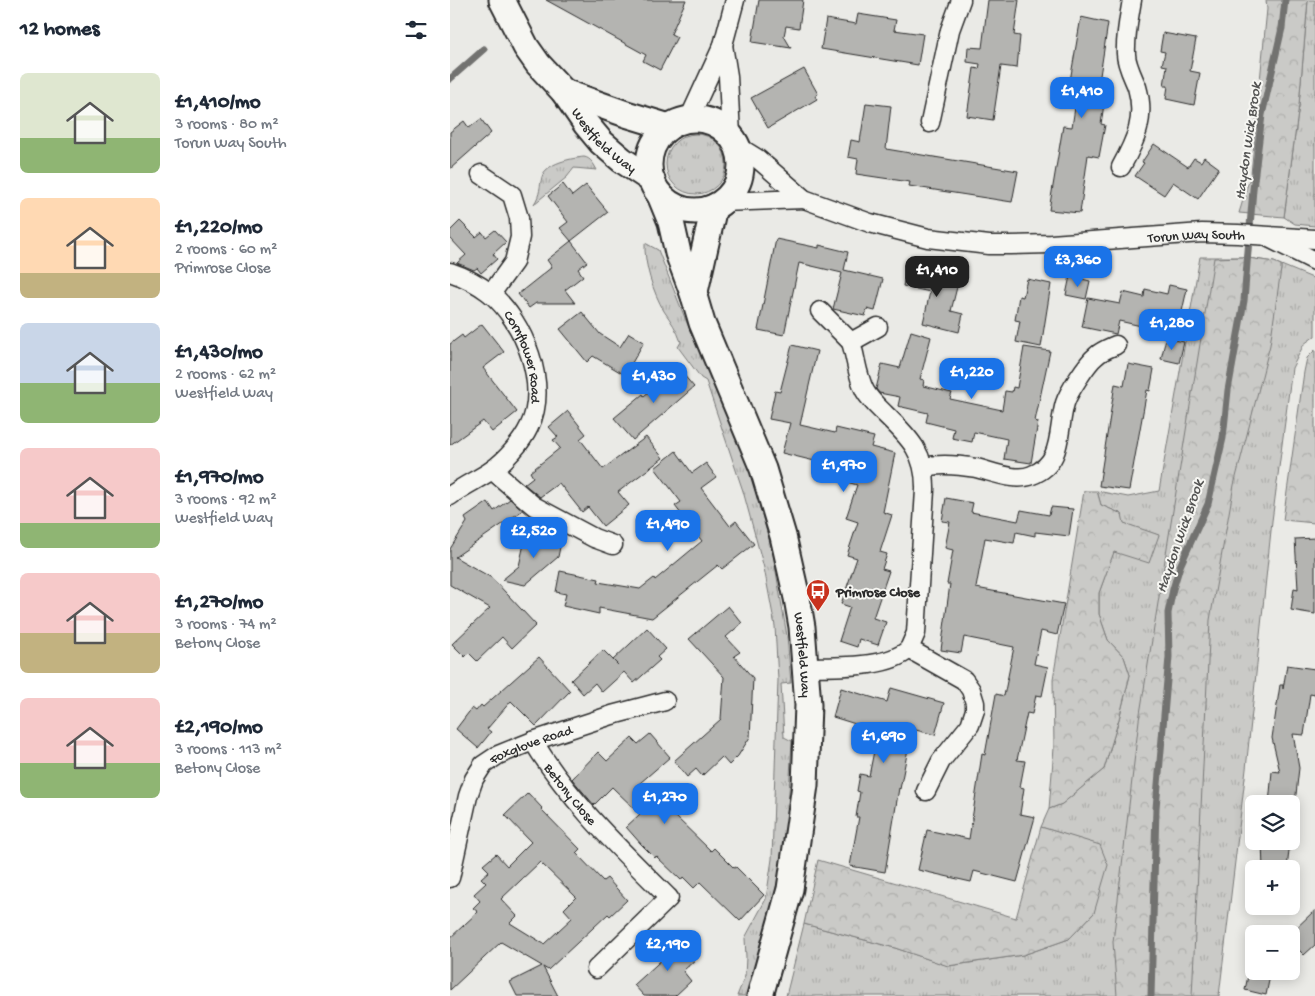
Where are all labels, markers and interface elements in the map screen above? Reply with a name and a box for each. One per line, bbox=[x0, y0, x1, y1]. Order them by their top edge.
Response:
icon: filters bbox=[402, 16, 430, 44]
text: 12 homes bbox=[20, 18, 99, 43]
pin: £1,410 bbox=[1041, 76, 1123, 119]
water label: Haydon Wick Brook bbox=[1232, 80, 1266, 201]
text: £1,410 bbox=[1061, 83, 1103, 102]
text: £1,410/mo bbox=[175, 91, 261, 116]
icon: home bbox=[60, 93, 120, 153]
street label: Westfield Way bbox=[566, 105, 639, 178]
text: 3 rooms · 80 m² bbox=[175, 116, 279, 135]
text: Torun Way South bbox=[175, 135, 287, 154]
text: £1,220/mo bbox=[175, 216, 263, 241]
icon: home bbox=[60, 218, 120, 278]
street label: Torun Way South bbox=[1146, 227, 1246, 248]
text: 2 rooms · 60 m² bbox=[175, 241, 277, 260]
pin: £3,360 bbox=[1037, 246, 1119, 288]
text: £3,360 bbox=[1055, 252, 1101, 271]
pin: £1,410 bbox=[896, 256, 978, 298]
text: Primrose Close bbox=[175, 260, 271, 279]
text: £1,410 bbox=[916, 262, 958, 281]
street label: Cornflower Road bbox=[499, 308, 543, 406]
pin: £1,280 bbox=[1131, 308, 1213, 351]
text: £1,280 bbox=[1150, 315, 1194, 334]
text: £1,430/mo bbox=[175, 341, 263, 366]
icon: home bbox=[60, 343, 120, 403]
pin: £1,220 bbox=[931, 358, 1013, 400]
pin: £1,430 bbox=[613, 362, 695, 404]
text: £1,220 bbox=[950, 364, 994, 383]
text: 2 rooms · 62 m² bbox=[175, 366, 276, 385]
text: £1,430 bbox=[632, 368, 676, 387]
text: Westfield Way bbox=[175, 385, 273, 404]
pin: £1,970 bbox=[803, 450, 885, 493]
text: £1,970 bbox=[822, 457, 866, 476]
text: £1,970/mo bbox=[175, 466, 264, 491]
icon: home bbox=[60, 468, 120, 528]
water label: Haydon Wick Brook bbox=[1153, 477, 1209, 595]
text: 3 rooms · 92 m² bbox=[175, 491, 277, 510]
text: Westfield Way bbox=[175, 510, 273, 529]
pin: £1,490 bbox=[627, 510, 709, 552]
pin: £2,520 bbox=[493, 516, 575, 559]
text: £1,490 bbox=[646, 516, 690, 535]
text: £2,520 bbox=[511, 523, 557, 542]
bus stop icon: Primrose Close bbox=[805, 578, 831, 612]
place label: Primrose Close bbox=[835, 585, 921, 602]
text: £1,270/mo bbox=[175, 591, 263, 616]
icon: home bbox=[60, 593, 120, 653]
street label: Westfield Way bbox=[789, 611, 813, 699]
text: 3 rooms · 74 m² bbox=[175, 616, 277, 635]
text: Betony Close bbox=[175, 635, 260, 654]
text: £2,190/mo bbox=[175, 716, 263, 741]
icon: home bbox=[60, 718, 120, 778]
street label: Foxglove Road bbox=[486, 722, 577, 770]
pin: £1,690 bbox=[843, 722, 925, 764]
text: £1,690 bbox=[862, 728, 906, 747]
text: 3 rooms · 113 m² bbox=[175, 741, 282, 760]
text: Betony Close bbox=[175, 760, 260, 779]
street label: Betony Close bbox=[538, 760, 600, 830]
pin: £1,270 bbox=[624, 782, 706, 825]
text: £1,270 bbox=[643, 789, 687, 808]
map controls bbox=[1245, 795, 1300, 980]
button: layers bbox=[1245, 795, 1300, 850]
button: + bbox=[1245, 860, 1300, 915]
button: − bbox=[1245, 925, 1300, 980]
pin: £2,190 bbox=[627, 930, 709, 972]
text: £2,190 bbox=[646, 936, 690, 955]

